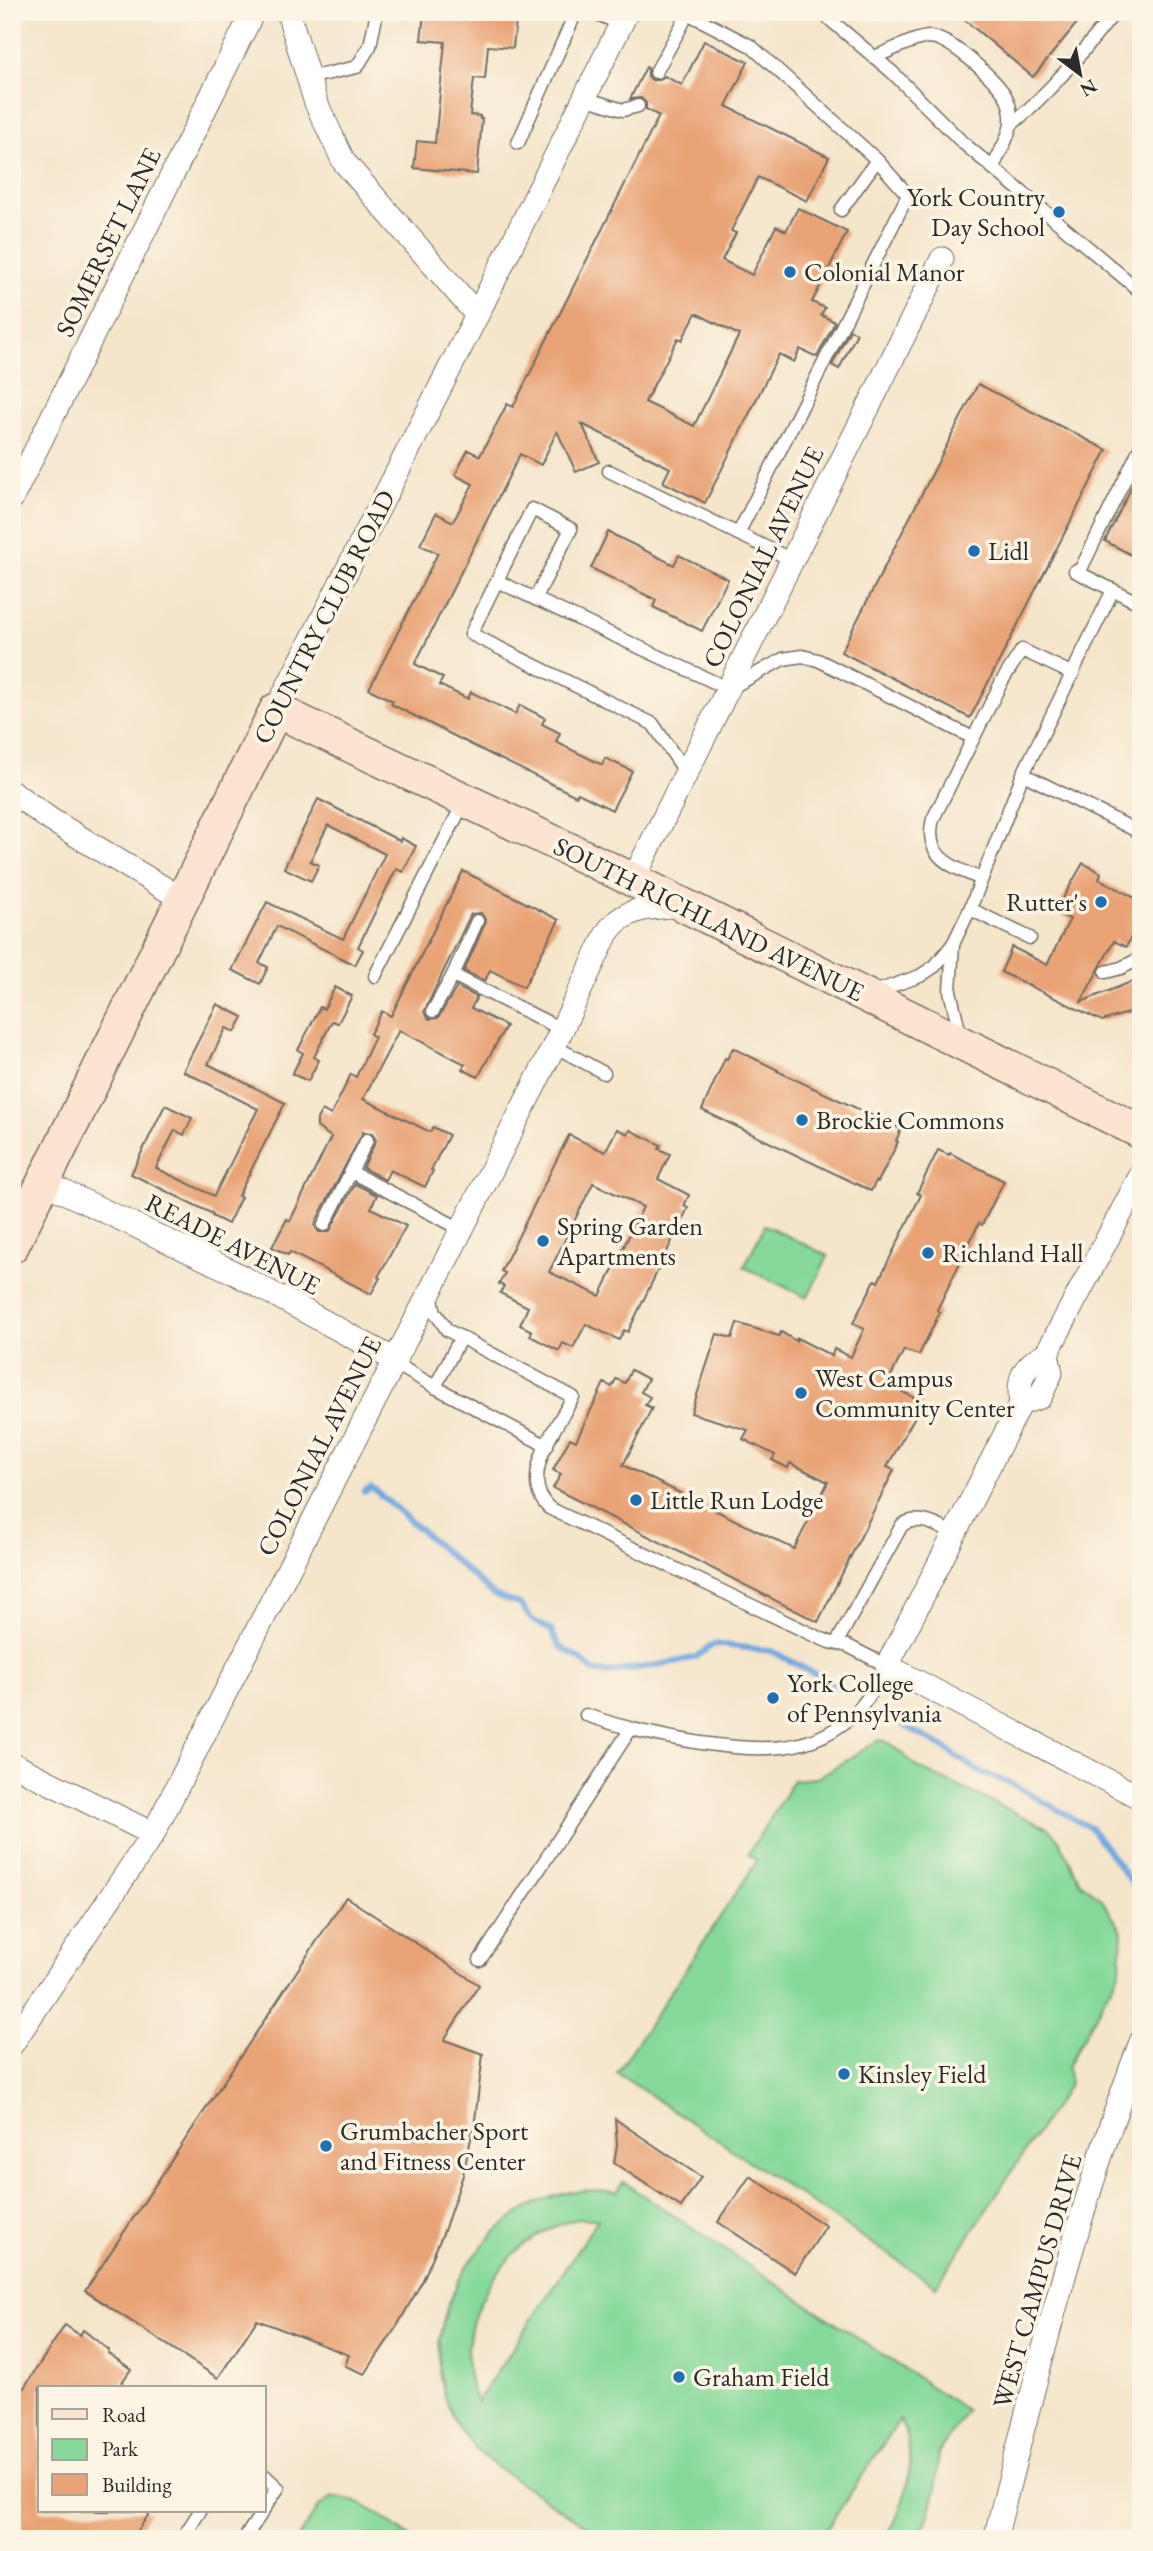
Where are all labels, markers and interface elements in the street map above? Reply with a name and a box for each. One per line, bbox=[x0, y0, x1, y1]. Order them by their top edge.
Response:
north arrow bbox=[1044, 38, 1114, 108]
text: N bbox=[1075, 73, 1102, 103]
street label: SOMERSET LANE bbox=[47, 142, 169, 342]
place label: York Country Day School bbox=[907, 180, 1046, 244]
marker: York Country Day School bbox=[1051, 204, 1067, 220]
place label: Colonial Manor bbox=[804, 255, 965, 289]
marker: Colonial Manor bbox=[782, 264, 798, 280]
street label: COLONIAL AVENUE bbox=[695, 440, 831, 673]
street label: COUNTRY CLUB ROAD bbox=[245, 484, 403, 750]
place label: Lidl bbox=[988, 534, 1029, 568]
marker: Lidl bbox=[966, 543, 982, 559]
street label: SOUTH RICHLAND AVENUE bbox=[548, 829, 870, 1009]
place label: Rutter's bbox=[1006, 885, 1087, 919]
marker: Rutter's bbox=[1093, 894, 1109, 910]
place label: Brockie Commons bbox=[816, 1103, 1004, 1137]
marker: Brockie Commons bbox=[794, 1112, 810, 1128]
street label: READE AVENUE bbox=[140, 1185, 326, 1303]
place label: Spring Garden Apartments bbox=[556, 1209, 703, 1273]
marker: Spring Garden Apartments bbox=[535, 1233, 551, 1249]
place label: Richland Hall bbox=[942, 1236, 1084, 1270]
marker: Richland Hall bbox=[920, 1245, 936, 1261]
street label: COLONIAL AVENUE bbox=[249, 1330, 389, 1562]
place label: West Campus Community Center bbox=[815, 1361, 1015, 1425]
marker: West Campus Community Center bbox=[793, 1385, 809, 1401]
place label: Little Run Lodge bbox=[650, 1483, 823, 1517]
marker: Little Run Lodge bbox=[628, 1492, 644, 1508]
place label: York College of Pennsylvania bbox=[787, 1666, 942, 1730]
marker: York College of Pennsylvania bbox=[765, 1690, 781, 1706]
place label: Kinsley Field bbox=[858, 2057, 987, 2091]
marker: Kinsley Field bbox=[836, 2066, 852, 2082]
place label: Grumbacher Sport and Fitness Center bbox=[340, 2114, 528, 2178]
marker: Grumbacher Sport and Fitness Center bbox=[318, 2138, 334, 2154]
street label: WEST CAMPUS DRIVE bbox=[984, 2150, 1090, 2412]
place label: Graham Field bbox=[693, 2360, 830, 2394]
marker: Graham Field bbox=[671, 2369, 687, 2385]
legend bbox=[38, 2386, 266, 2512]
text: Road bbox=[102, 2401, 146, 2428]
text: Park bbox=[102, 2435, 139, 2462]
text: Building bbox=[102, 2471, 172, 2498]

